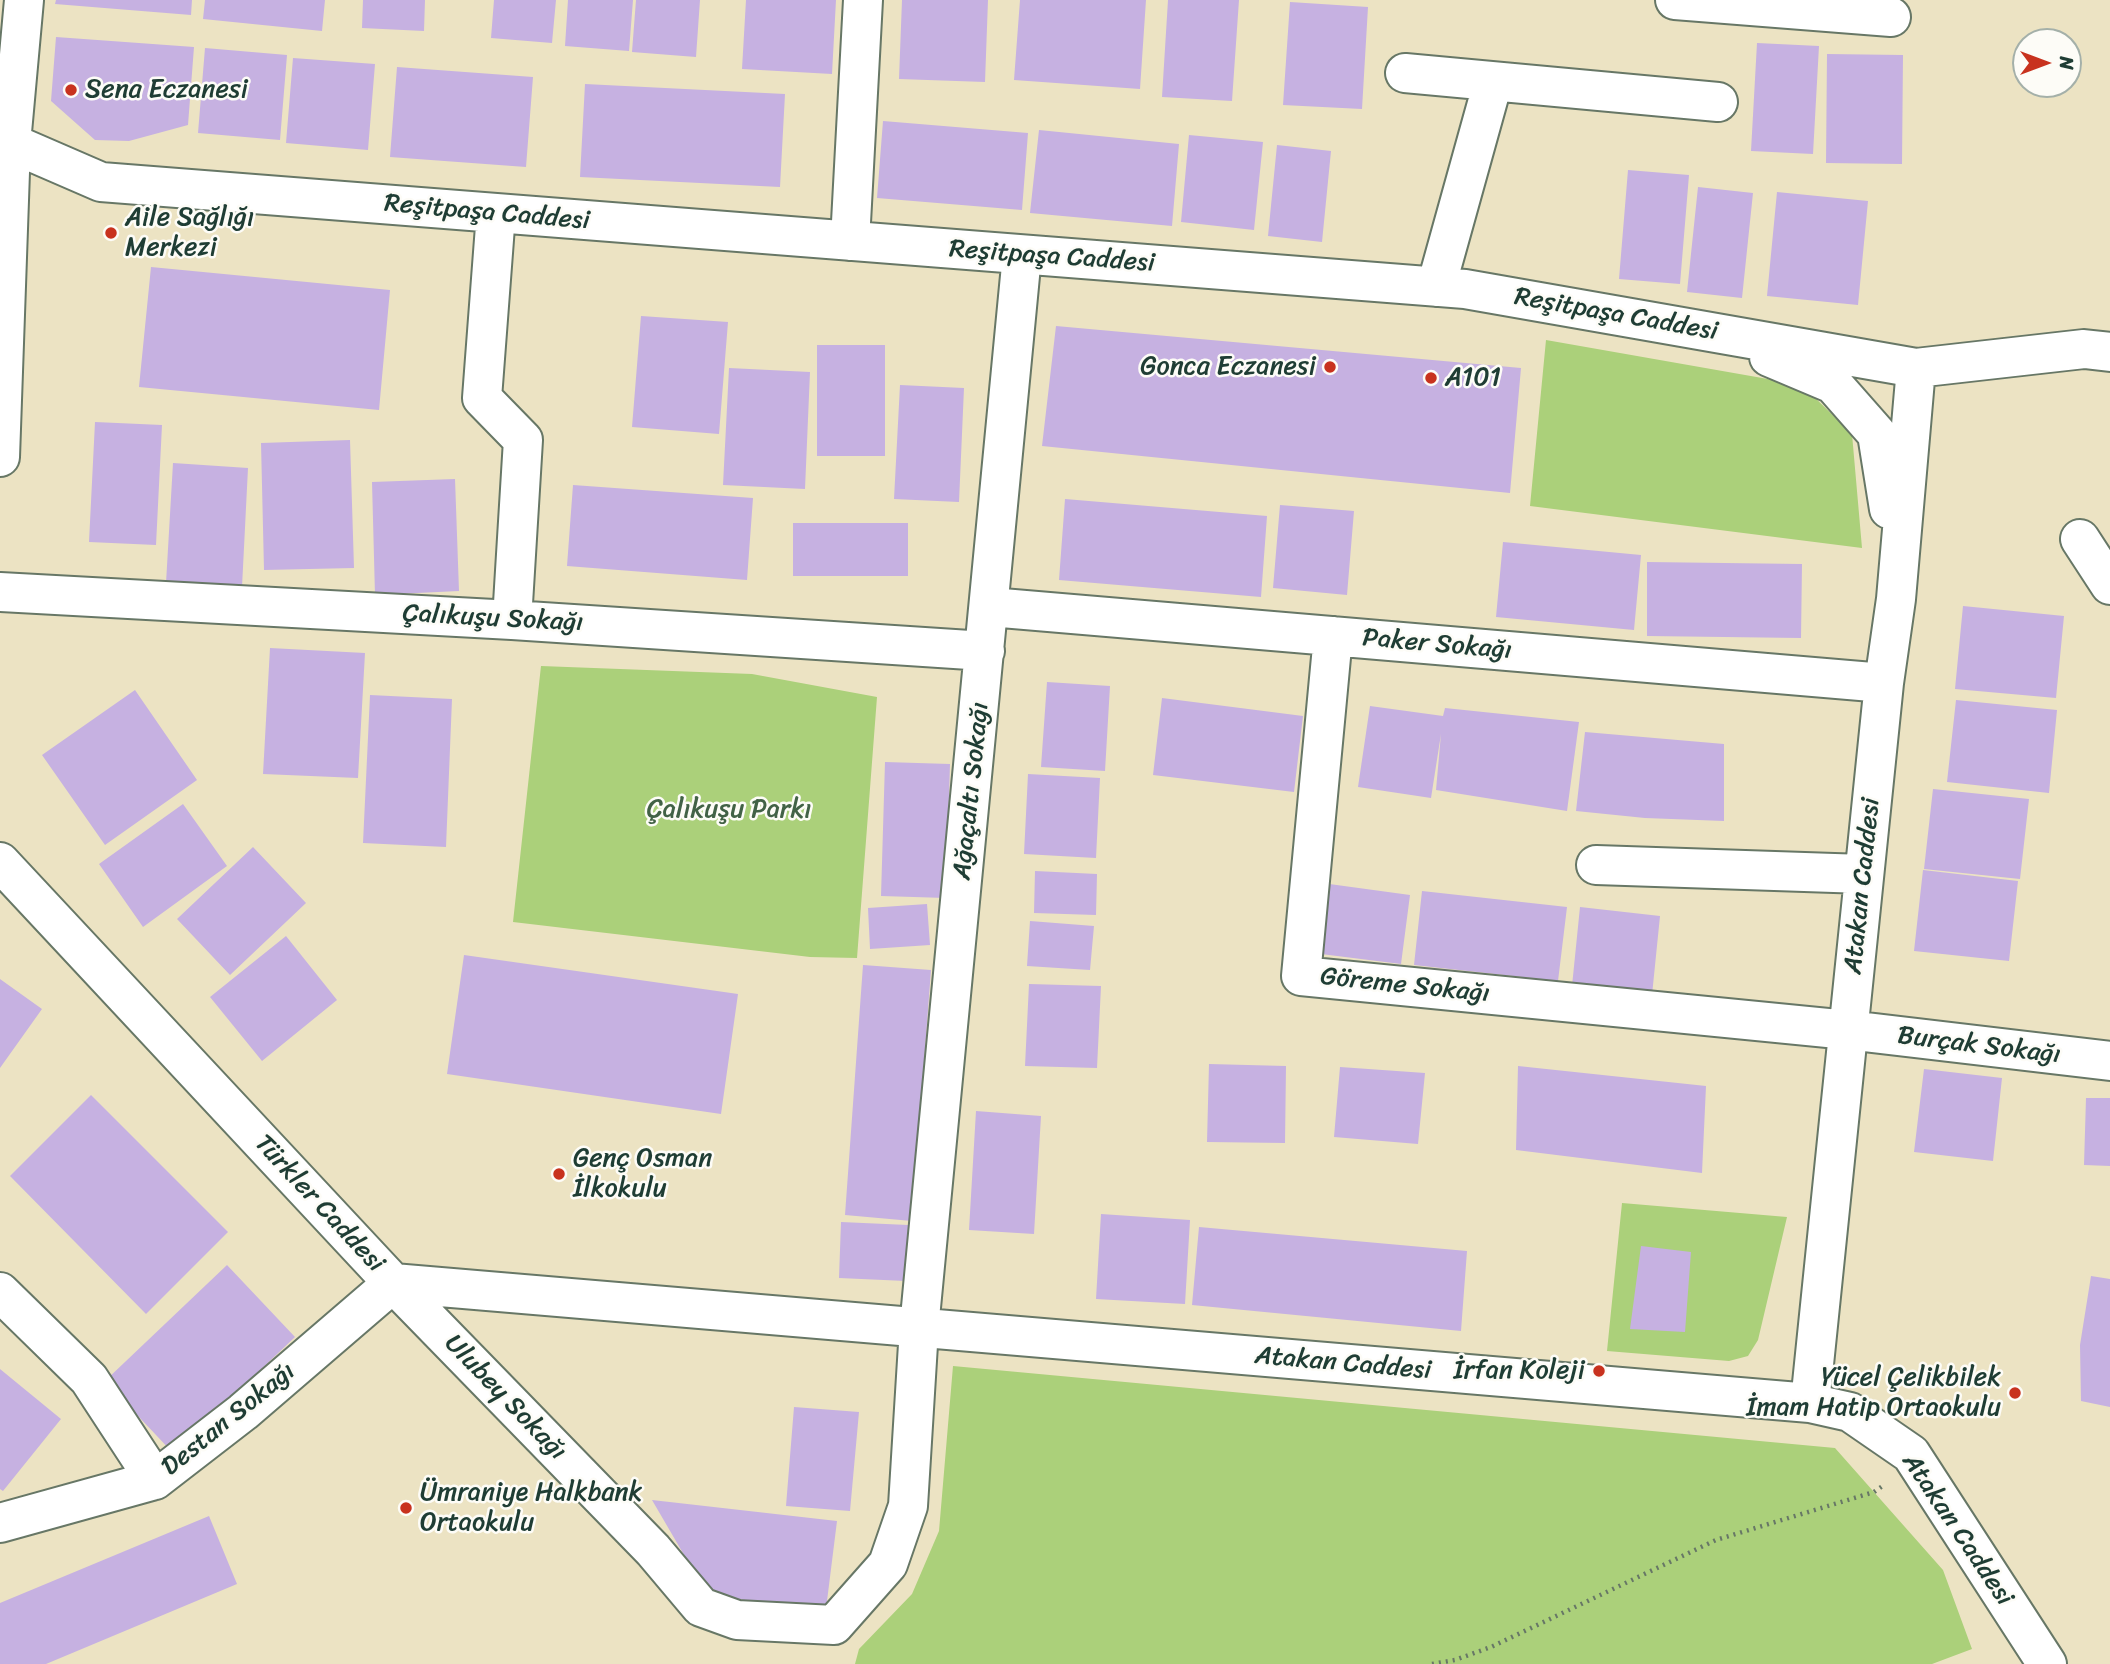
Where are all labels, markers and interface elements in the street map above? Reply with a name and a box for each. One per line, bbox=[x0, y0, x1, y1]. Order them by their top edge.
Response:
north arrow bbox=[2012, 28, 2082, 98]
text: N bbox=[2050, 56, 2083, 70]
place label: Sena Eczanesi bbox=[85, 74, 248, 106]
marker: Sena Eczanesi bbox=[63, 82, 79, 98]
street label: Reşitpaşa Caddesi bbox=[383, 188, 591, 238]
place label: Aile Sağlığı Merkezi bbox=[125, 202, 254, 264]
marker: Aile Sağlığı Merkezi bbox=[103, 225, 119, 241]
street label: Reşitpaşa Caddesi bbox=[948, 234, 1156, 280]
street label: Reşitpaşa Caddesi bbox=[1512, 282, 1720, 348]
place label: Gonca Eczanesi bbox=[1140, 351, 1316, 383]
marker: Gonca Eczanesi bbox=[1322, 359, 1338, 375]
place label: A101 bbox=[1445, 362, 1501, 394]
marker: A101 bbox=[1423, 370, 1439, 386]
street label: Çalıkuşu Sokağı bbox=[402, 599, 584, 639]
street label: Paker Sokağı bbox=[1361, 623, 1513, 667]
street label: Ağaçaltı Sokağı bbox=[947, 701, 997, 881]
park label: Çalıkuşu Parkı bbox=[647, 794, 811, 826]
street label: Atakan Caddesi bbox=[1838, 796, 1888, 976]
street label: Göreme Sokağı bbox=[1319, 962, 1491, 1010]
street label: Burçak Sokağı bbox=[1896, 1021, 2062, 1071]
street label: Türkler Caddesi bbox=[247, 1129, 391, 1279]
place label: Genç Osman İlkokulu bbox=[573, 1143, 712, 1204]
marker: Genç Osman İlkokulu bbox=[551, 1166, 567, 1182]
street label: Ulubey Sokağı bbox=[437, 1329, 573, 1467]
street label: Atakan Caddesi bbox=[1253, 1341, 1433, 1387]
place label: İrfan Koleji bbox=[1453, 1355, 1585, 1387]
street label: Destan Sokağı bbox=[156, 1357, 302, 1483]
place label: Yücel Çelikbilek İmam Hatip Ortaokulu bbox=[1746, 1362, 2001, 1424]
marker: İrfan Koleji bbox=[1591, 1363, 1607, 1379]
marker: Yücel Çelikbilek İmam Hatip Ortaokulu bbox=[2007, 1385, 2023, 1401]
street label: Atakan Caddesi bbox=[1895, 1448, 2019, 1612]
place label: Ümraniye Halkbank Ortaokulu bbox=[420, 1477, 642, 1538]
marker: Ümraniye Halkbank Ortaokulu bbox=[398, 1500, 414, 1516]

